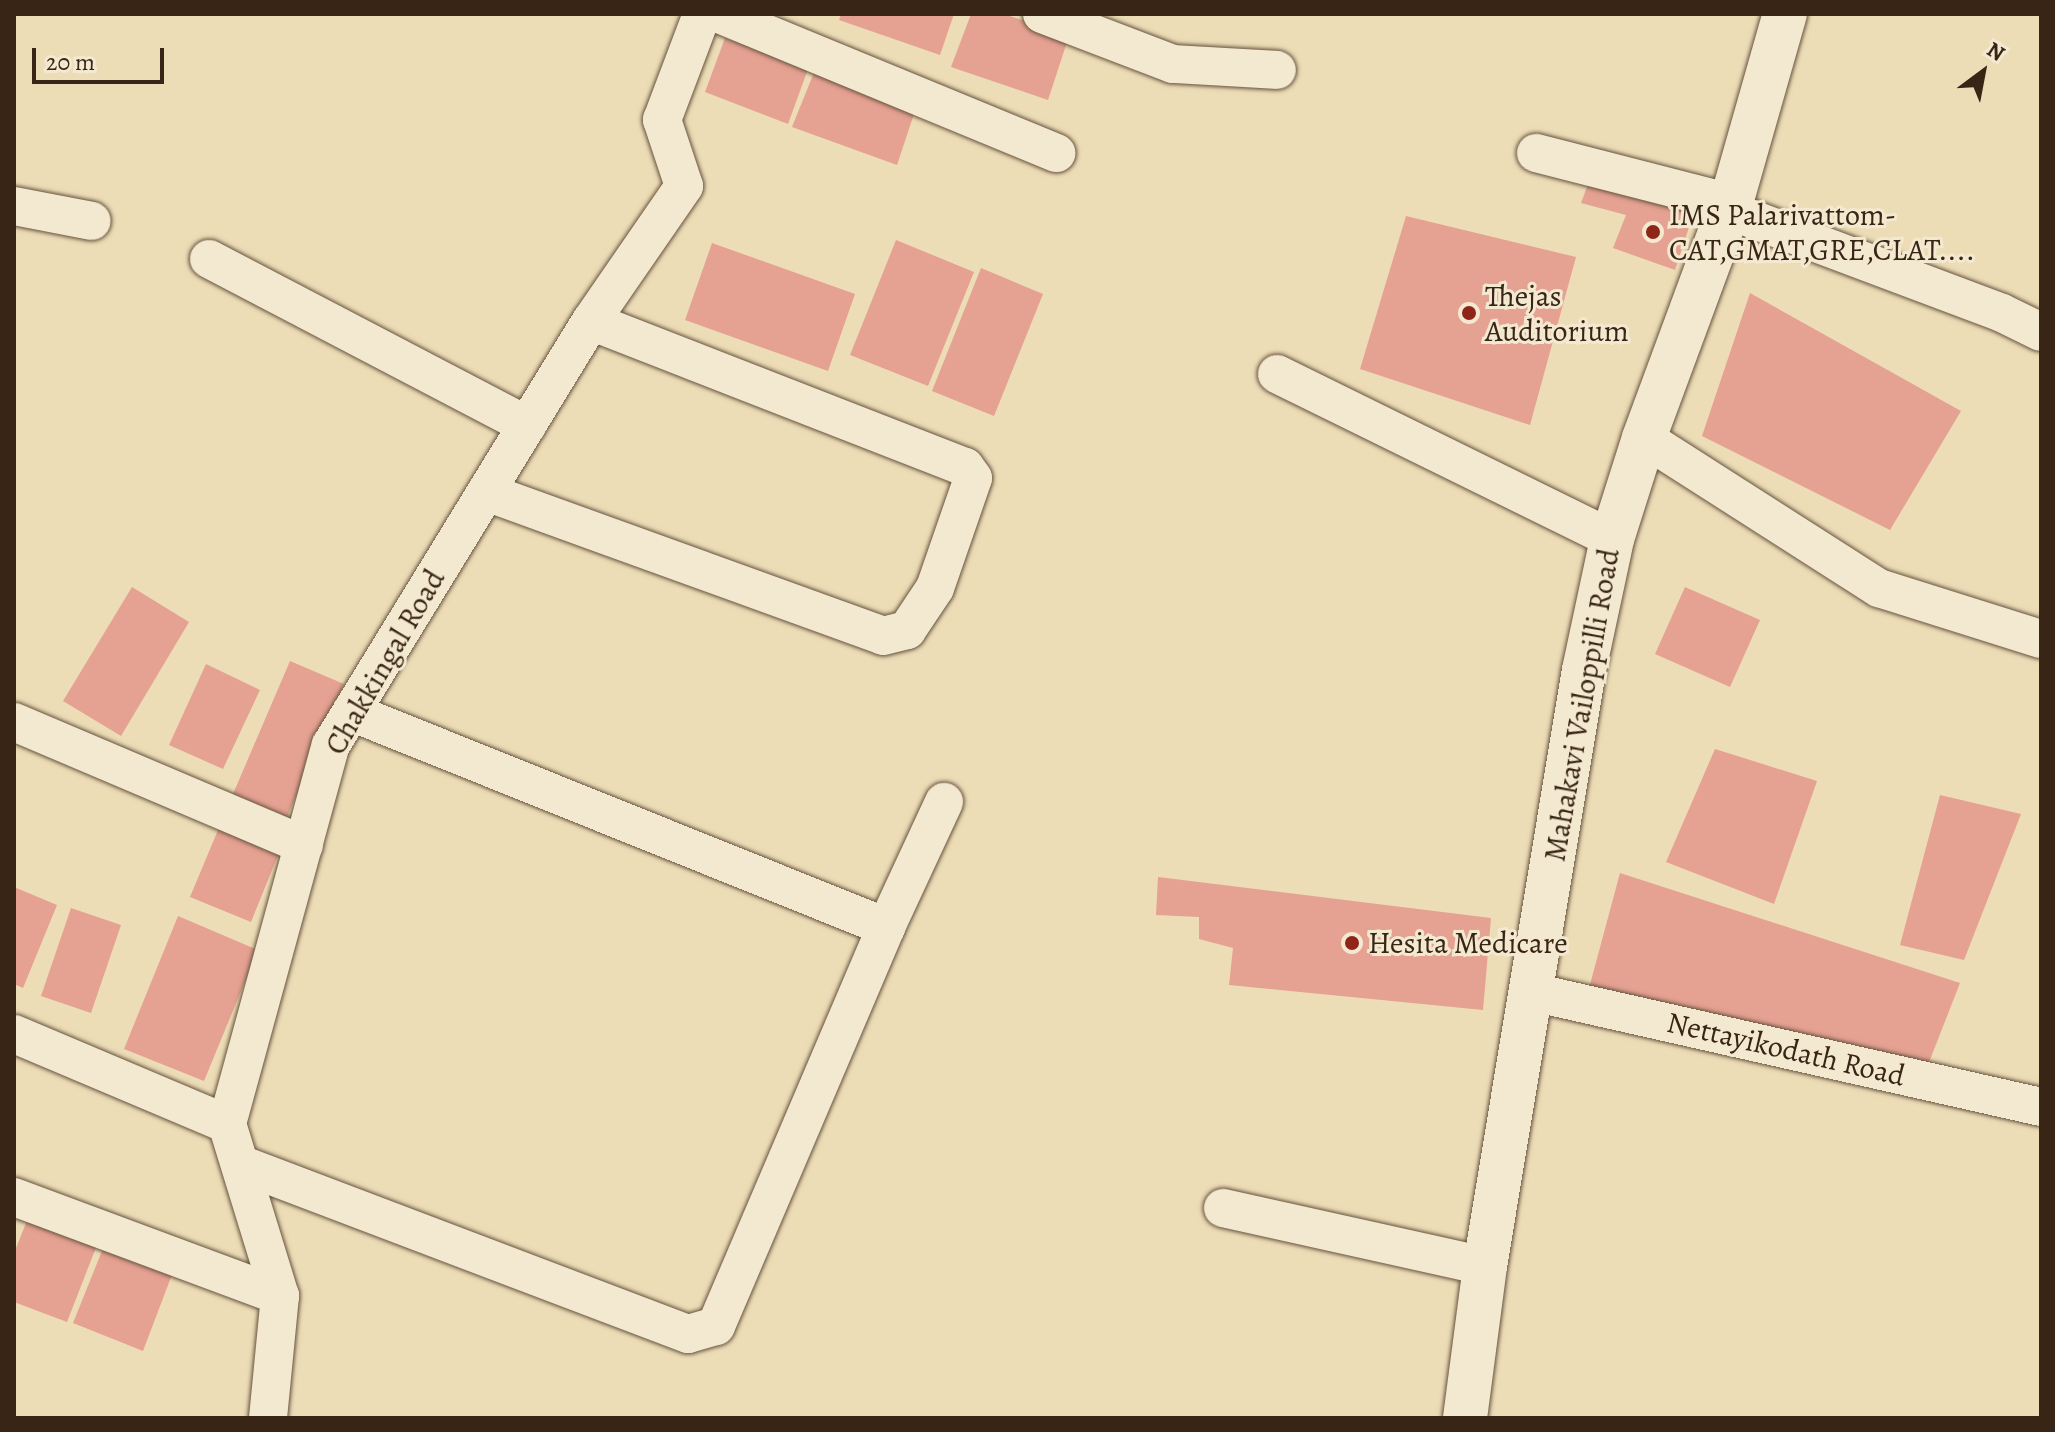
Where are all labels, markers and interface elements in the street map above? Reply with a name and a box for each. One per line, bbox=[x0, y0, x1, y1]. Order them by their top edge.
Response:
scale bar bbox=[36, 32, 168, 82]
north arrow bbox=[1943, 32, 2023, 112]
text: N bbox=[1981, 35, 2010, 69]
text: 20 m bbox=[46, 46, 95, 78]
place label: IMS Palarivattom- CAT,GMAT,GRE,CLAT.... bbox=[1669, 197, 1975, 268]
marker: IMS Palarivattom- CAT,GMAT,GRE,CLAT.... bbox=[1644, 223, 1662, 241]
place label: Thejas Auditorium bbox=[1485, 278, 1629, 348]
marker: Thejas Auditorium bbox=[1460, 304, 1478, 322]
street label: Mahakavi Vailoppilli Road bbox=[1537, 546, 1627, 864]
street label: Chakkingal Road bbox=[317, 563, 453, 761]
place label: Hesita Medicare bbox=[1368, 925, 1568, 961]
marker: Hesita Medicare bbox=[1343, 934, 1361, 952]
street label: Nettayikodath Road bbox=[1664, 1004, 1908, 1094]

